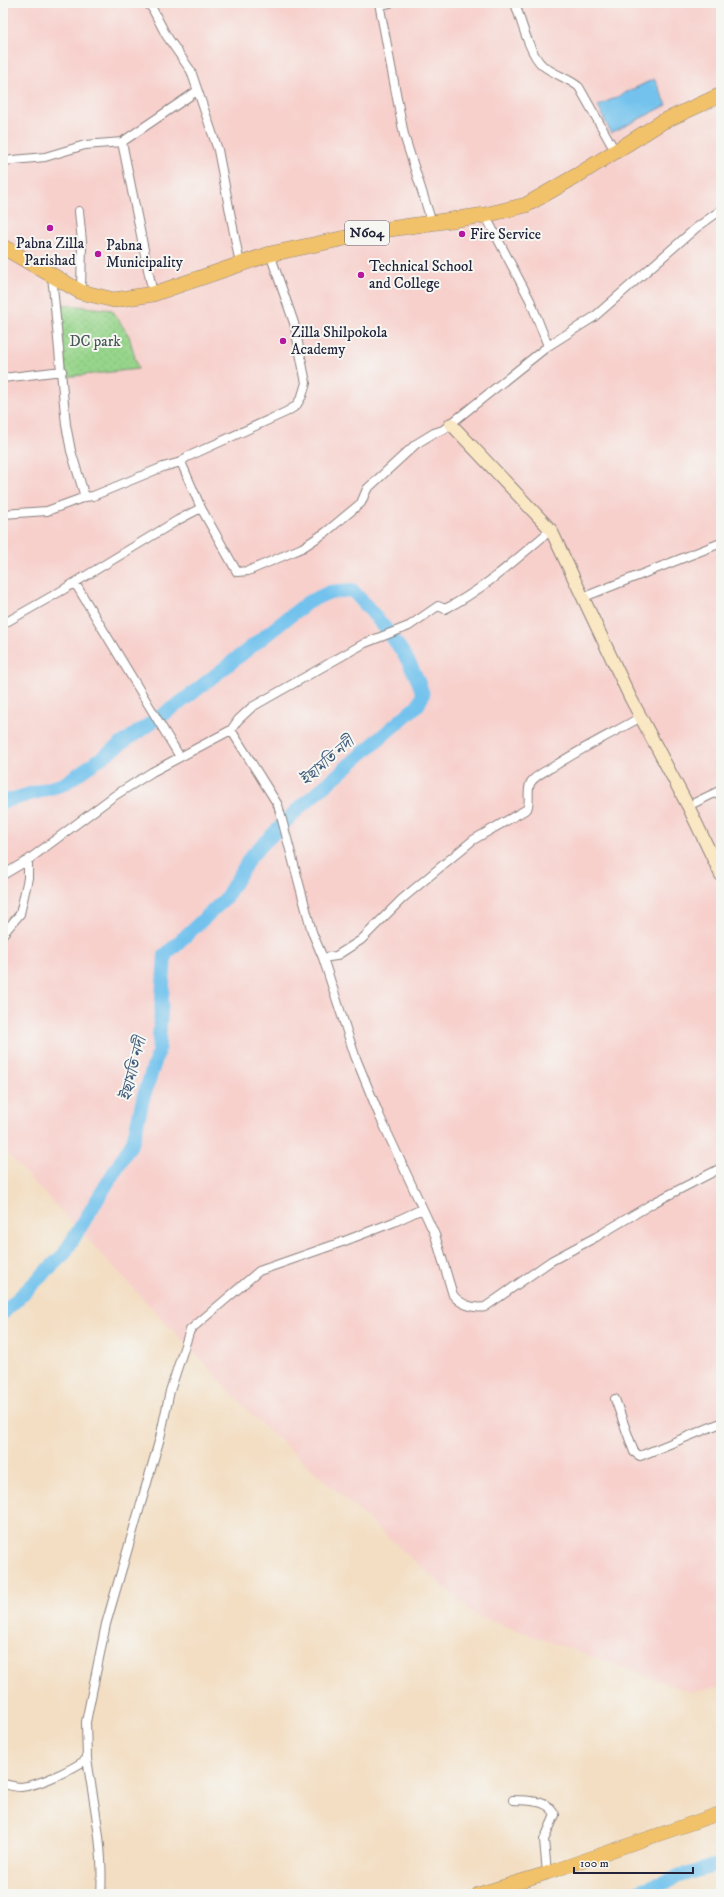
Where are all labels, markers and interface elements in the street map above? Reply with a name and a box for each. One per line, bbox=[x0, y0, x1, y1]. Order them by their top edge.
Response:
road number: N604 bbox=[345, 221, 389, 245]
marker: Pabna Zilla Parishad bbox=[45, 223, 55, 233]
place label: Fire Service bbox=[470, 225, 541, 244]
marker: Fire Service bbox=[457, 229, 467, 239]
place label: Pabna Zilla Parishad bbox=[16, 234, 85, 270]
place label: Pabna Municipality bbox=[106, 236, 184, 272]
marker: Pabna Municipality bbox=[93, 249, 103, 259]
place label: Technical School and College bbox=[369, 257, 473, 293]
marker: Technical School and College bbox=[356, 270, 366, 280]
place label: Zilla Shilpokola Academy bbox=[291, 323, 388, 359]
park label: DC park bbox=[69, 332, 121, 351]
marker: Zilla Shilpokola Academy bbox=[278, 336, 288, 346]
water label: ইছামতি নদী bbox=[296, 731, 359, 790]
water label: ইছামতি নদী bbox=[115, 1033, 151, 1103]
scale bar bbox=[574, 1849, 693, 1875]
text: 100 m bbox=[580, 1856, 609, 1871]

